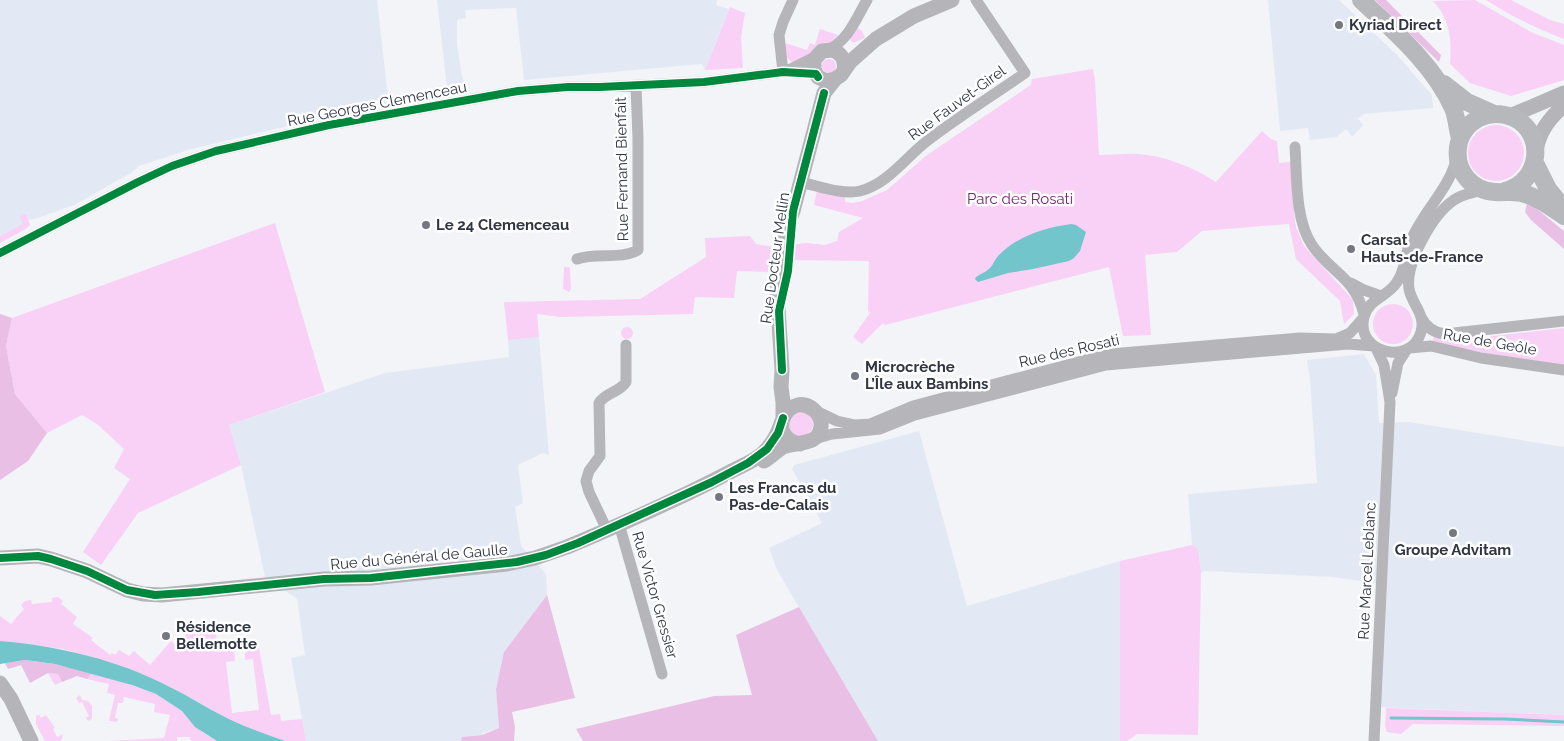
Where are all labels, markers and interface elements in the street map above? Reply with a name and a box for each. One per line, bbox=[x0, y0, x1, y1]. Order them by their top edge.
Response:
place label: Kyriad Direct bbox=[1349, 16, 1442, 34]
marker: Kyriad Direct bbox=[1333, 19, 1345, 31]
street label: Rue Fauvet-Girel bbox=[905, 61, 1010, 144]
street label: Rue Georges Clemenceau bbox=[286, 78, 468, 130]
street label: Rue Fernand Bienfait bbox=[612, 97, 632, 241]
park label: Parc des Rosati bbox=[967, 190, 1073, 208]
street label: Rue Docteur Mellin bbox=[757, 191, 793, 325]
place label: Le 24 Clemenceau bbox=[436, 216, 569, 234]
marker: Le 24 Clemenceau bbox=[420, 219, 432, 231]
place label: Carsat Hauts-de-France bbox=[1361, 231, 1483, 266]
marker: Carsat Hauts-de-France bbox=[1345, 243, 1357, 255]
street label: Rue de Geôle bbox=[1442, 325, 1538, 359]
street label: Rue des Rosati bbox=[1017, 331, 1121, 371]
place label: Microcrèche L’Île aux Bambins bbox=[865, 358, 989, 393]
marker: Microcrèche L’Île aux Bambins bbox=[849, 370, 861, 382]
place label: Les Francas du Pas-de-Calais bbox=[729, 479, 836, 514]
marker: Les Francas du Pas-de-Calais bbox=[713, 491, 725, 503]
street label: Rue Marcel Leblanc bbox=[1354, 502, 1380, 640]
marker: Groupe Advitam bbox=[1447, 527, 1459, 539]
street label: Rue Victor Gressier bbox=[628, 529, 682, 661]
street label: Rue du Général de Gaulle bbox=[330, 540, 509, 574]
place label: Groupe Advitam bbox=[1395, 541, 1511, 559]
place label: Résidence Bellemotte bbox=[176, 618, 257, 653]
marker: Résidence Bellemotte bbox=[160, 630, 172, 642]

